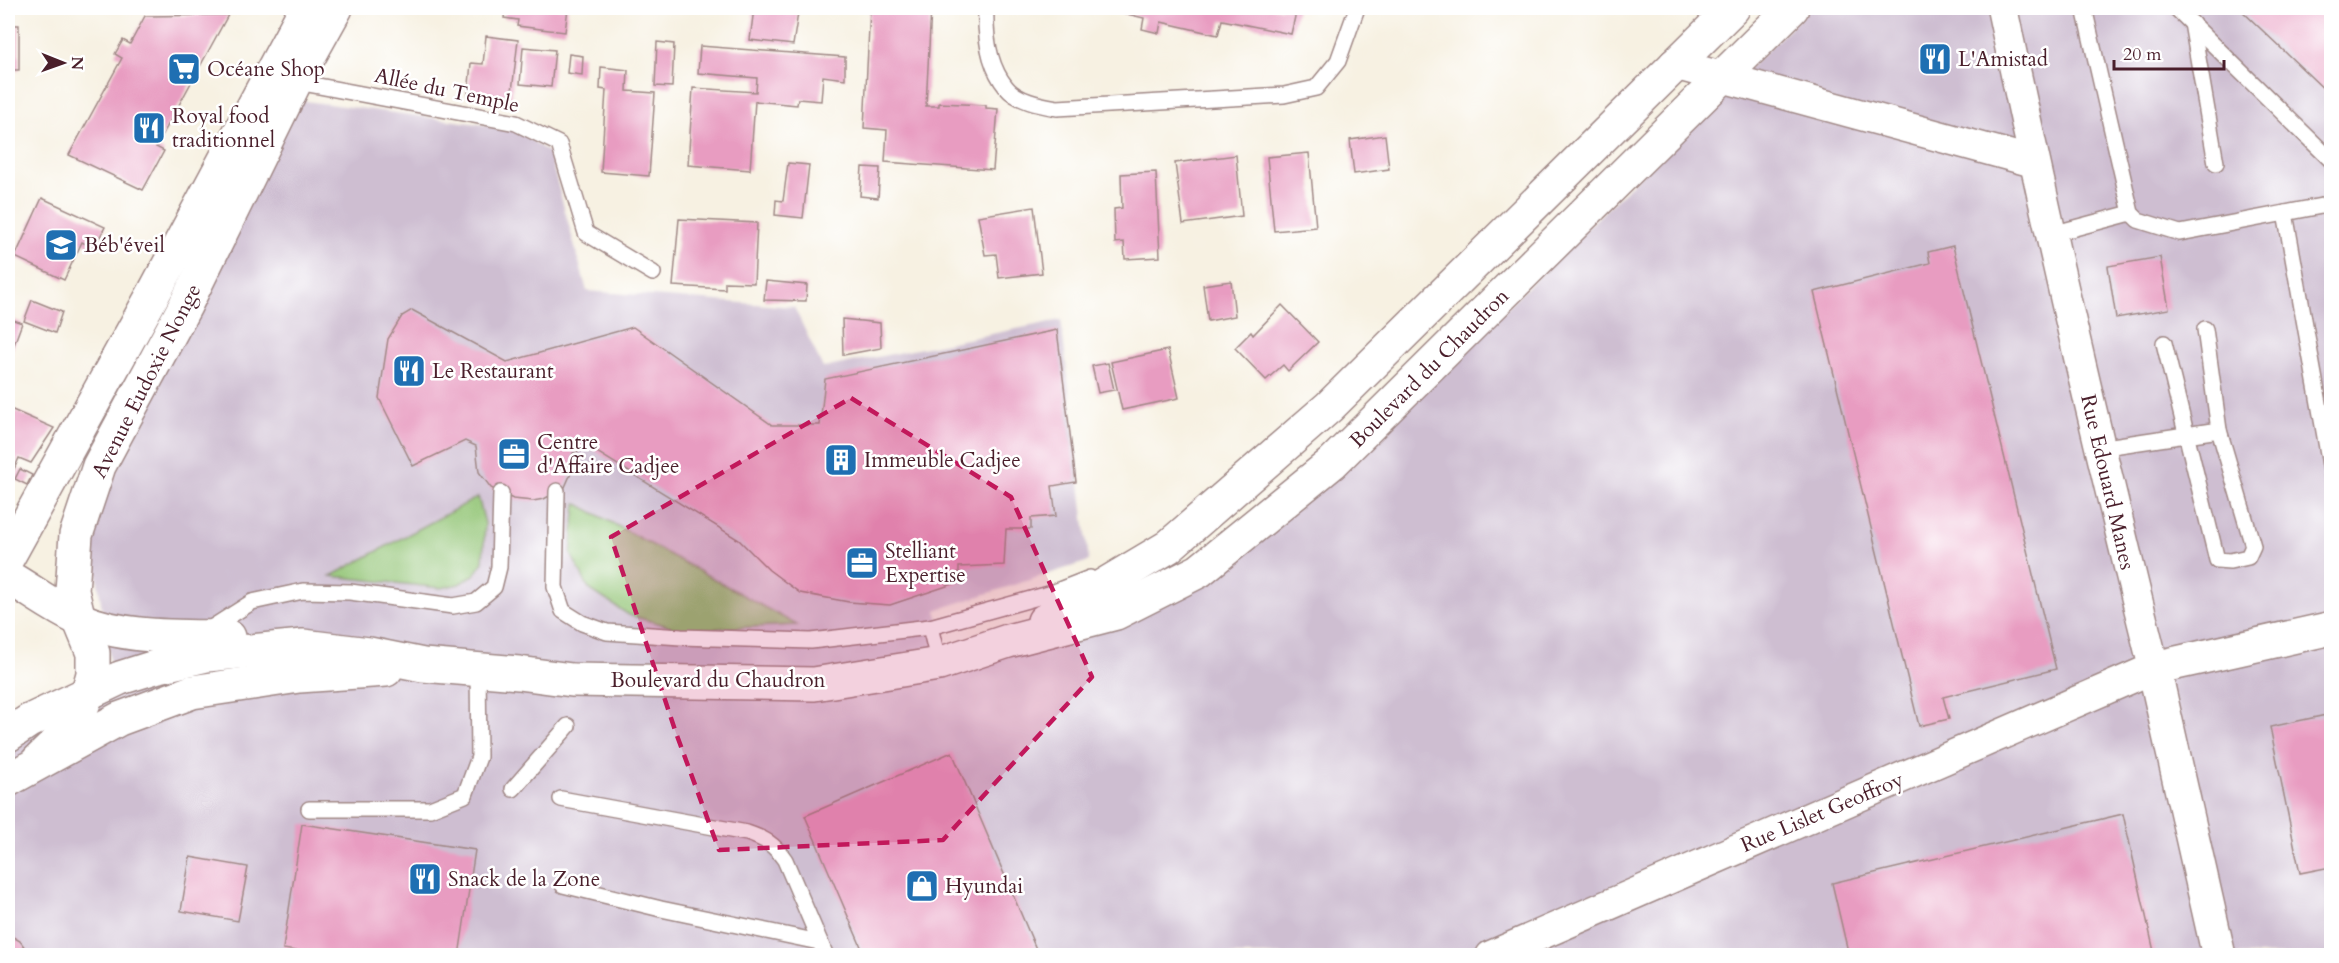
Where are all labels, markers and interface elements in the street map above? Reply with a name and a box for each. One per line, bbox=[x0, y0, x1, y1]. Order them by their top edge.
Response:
north arrow bbox=[33, 33, 93, 93]
scale bar bbox=[2114, 33, 2224, 71]
restaurant icon: L'Amistad bbox=[1917, 41, 1953, 77]
text: 20 m bbox=[2123, 42, 2162, 67]
place label: L'Amistad bbox=[1958, 45, 2048, 74]
supermarket icon: Océane Shop bbox=[166, 51, 202, 87]
place label: Océane Shop bbox=[207, 55, 325, 84]
text: N bbox=[66, 56, 88, 70]
street label: Allée du Temple bbox=[372, 61, 522, 120]
place label: Royal food traditionnel bbox=[172, 102, 275, 155]
restaurant icon: Royal food traditionnel bbox=[131, 110, 167, 146]
school or university icon: Béb'éveil bbox=[43, 227, 79, 263]
place label: Béb'éveil bbox=[84, 231, 165, 260]
street label: Avenue Eudoxie Nonge bbox=[85, 279, 208, 483]
street label: Boulevard du Chaudron bbox=[1343, 282, 1516, 455]
restaurant icon: Le Restaurant bbox=[391, 353, 427, 389]
place label: Le Restaurant bbox=[432, 357, 554, 386]
street label: Rue Edouard Manes bbox=[2073, 392, 2142, 573]
place label: Centre d'Affaire Cadjee bbox=[537, 428, 680, 481]
office icon: Centre d'Affaire Cadjee bbox=[496, 436, 532, 472]
building icon: Immeuble Cadjee bbox=[823, 442, 859, 478]
place label: Immeuble Cadjee bbox=[864, 446, 1021, 475]
place label: Stelliant Expertise bbox=[885, 537, 966, 590]
office icon: Stelliant Expertise bbox=[844, 545, 880, 581]
street label: Boulevard du Chaudron bbox=[611, 666, 825, 695]
street label: Rue Lislet Geoffroy bbox=[1736, 765, 1908, 860]
restaurant icon: Snack de la Zone bbox=[407, 861, 443, 897]
place label: Snack de la Zone bbox=[448, 865, 600, 894]
shop icon: Hyundai bbox=[904, 868, 940, 904]
place label: Hyundai bbox=[945, 872, 1023, 901]

